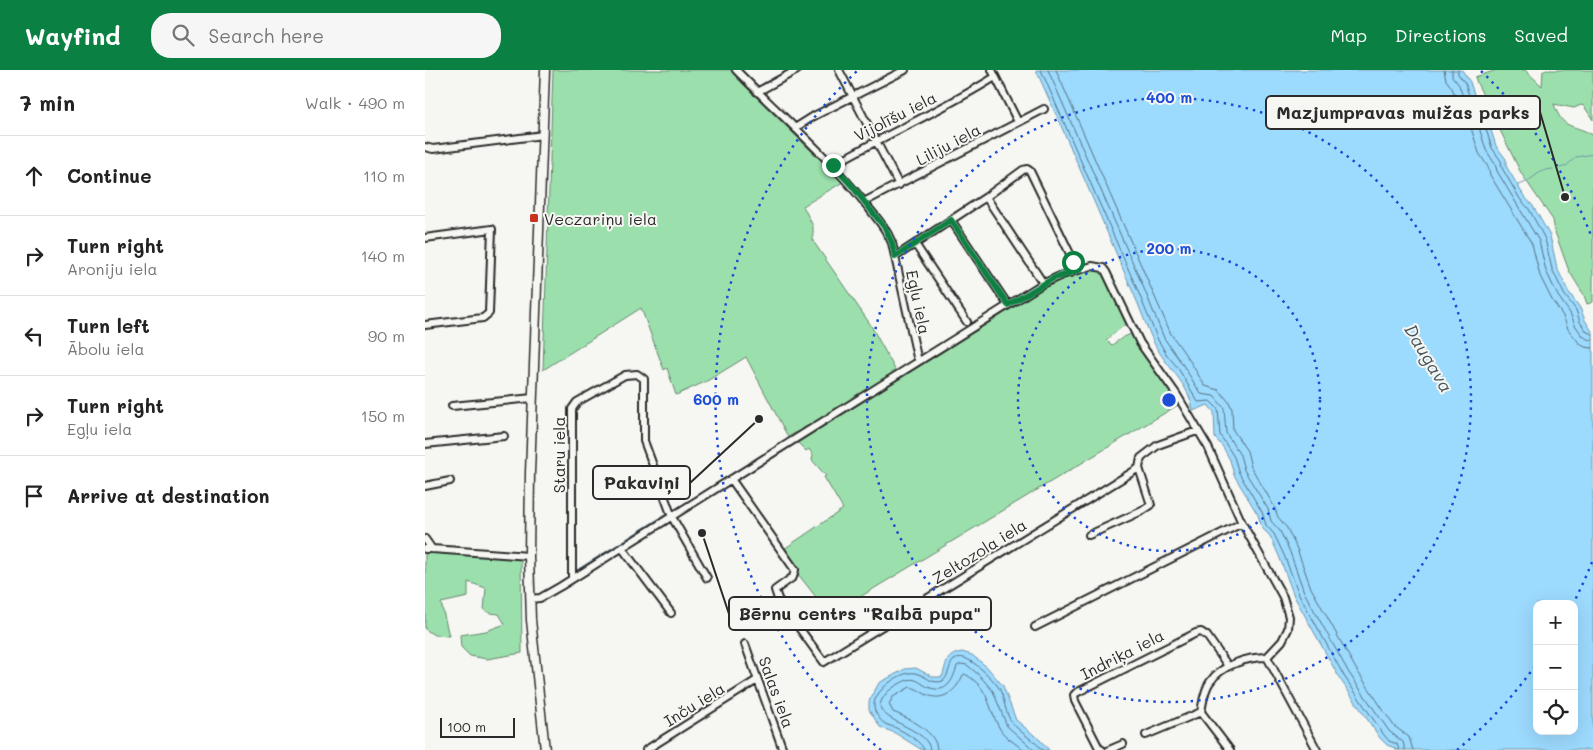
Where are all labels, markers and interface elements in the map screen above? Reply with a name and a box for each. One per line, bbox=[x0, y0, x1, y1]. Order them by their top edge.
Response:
search box bbox=[151, 13, 501, 58]
text: Wayfind bbox=[25, 20, 121, 51]
icon: search bbox=[169, 21, 197, 49]
text: Search here bbox=[209, 23, 324, 48]
text: Map bbox=[1330, 23, 1367, 47]
text: Directions bbox=[1395, 23, 1487, 47]
text: Saved bbox=[1515, 23, 1568, 47]
street label: Vijolīšu iela bbox=[850, 86, 940, 146]
text: 400 m bbox=[1146, 87, 1192, 107]
text: 7 min bbox=[20, 89, 75, 116]
text: Walk · 490 m bbox=[305, 92, 405, 113]
callout: Mazjumpravas muižas parks bbox=[1266, 96, 1540, 129]
text: Mazjumpravas muižas parks bbox=[1276, 100, 1530, 124]
street label: Liliju iela bbox=[912, 118, 984, 170]
route end bbox=[822, 154, 845, 177]
icon: ahead bbox=[20, 162, 48, 190]
text: Continue bbox=[67, 163, 152, 188]
text: 110 m bbox=[363, 165, 405, 186]
place label: Veczariņu iela bbox=[544, 208, 657, 230]
marker: Veczariņu iela bbox=[528, 212, 540, 224]
text: Turn right bbox=[67, 233, 164, 258]
text: 200 m bbox=[1147, 238, 1192, 258]
icon: right bbox=[20, 242, 48, 270]
text: 140 m bbox=[361, 245, 405, 266]
route start bbox=[1062, 251, 1085, 274]
text: Aroniju iela bbox=[67, 258, 157, 279]
street label: Egļu iela bbox=[901, 268, 936, 336]
text: Turn left bbox=[67, 313, 150, 338]
water label: Daugava bbox=[1399, 319, 1459, 397]
icon: left bbox=[20, 322, 48, 350]
text: 90 m bbox=[368, 325, 405, 346]
text: Ābolu iela bbox=[67, 338, 144, 359]
text: 600 m bbox=[693, 389, 739, 409]
centre of rings bbox=[1160, 391, 1178, 409]
text: Turn right bbox=[67, 393, 164, 418]
icon: right bbox=[20, 402, 48, 430]
text: 150 m bbox=[361, 405, 405, 426]
street label: Staru iela bbox=[548, 417, 569, 493]
text: Egļu iela bbox=[67, 418, 132, 439]
callout: Pakaviņi bbox=[593, 466, 690, 499]
text: Pakaviņi bbox=[604, 470, 680, 495]
icon: arrive bbox=[20, 482, 48, 510]
text: Arrive at destination bbox=[67, 483, 270, 508]
street label: Zeltozola iela bbox=[928, 514, 1030, 588]
callout: Bērnu centrs "Raibā pupa" bbox=[729, 597, 991, 630]
map controls bbox=[1533, 600, 1578, 735]
button: + bbox=[1533, 600, 1578, 645]
text: Bērnu centrs "Raibā pupa" bbox=[739, 601, 981, 625]
street label: Indriķa iela bbox=[1077, 624, 1168, 685]
button: − bbox=[1533, 645, 1578, 690]
street label: Salas iela bbox=[754, 653, 800, 731]
street label: Inču iela bbox=[660, 677, 728, 731]
button: locate bbox=[1533, 690, 1578, 735]
scale bar bbox=[440, 715, 515, 738]
text: 100 m bbox=[447, 717, 486, 736]

